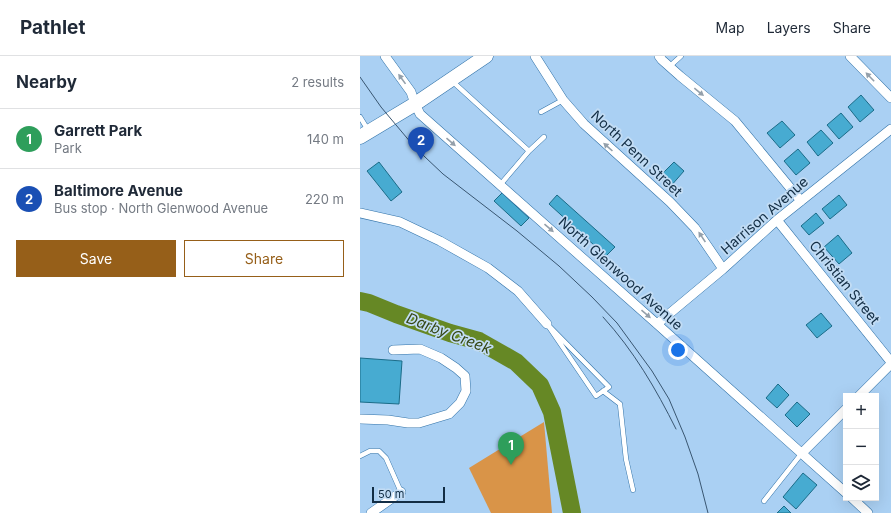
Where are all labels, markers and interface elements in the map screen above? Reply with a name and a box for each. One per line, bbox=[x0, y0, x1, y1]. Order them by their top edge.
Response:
text: Pathlet bbox=[20, 16, 85, 39]
text: Map bbox=[716, 19, 745, 36]
text: Layers bbox=[767, 19, 811, 36]
text: Share bbox=[833, 19, 871, 36]
text: Nearby bbox=[16, 72, 77, 92]
one-way arrow bbox=[866, 72, 875, 82]
text: 2 results bbox=[291, 74, 344, 90]
one-way arrow bbox=[398, 74, 406, 84]
one-way arrow bbox=[694, 87, 704, 96]
street label: North Penn Street bbox=[588, 106, 686, 200]
text: Garrett Park bbox=[54, 121, 142, 140]
pin: 2 bbox=[408, 127, 434, 160]
text: 1 bbox=[26, 131, 32, 147]
text: 140 m bbox=[307, 131, 344, 147]
one-way arrow bbox=[446, 137, 457, 146]
text: Park bbox=[54, 140, 82, 156]
one-way arrow bbox=[603, 142, 613, 151]
street label: Harrison Avenue bbox=[717, 173, 811, 257]
text: Baltimore Avenue bbox=[54, 181, 183, 200]
text: 2 bbox=[25, 191, 33, 207]
text: 220 m bbox=[305, 191, 344, 207]
text: Bus stop · North Glenwood Avenue bbox=[54, 200, 268, 216]
street label: North Glenwood Avenue bbox=[555, 213, 687, 333]
one-way arrow bbox=[543, 223, 554, 232]
one-way arrow bbox=[698, 231, 705, 242]
street label: Christian Street bbox=[806, 237, 884, 327]
button: Save bbox=[16, 240, 176, 277]
button: Share bbox=[184, 240, 344, 277]
water label: Darby Creek bbox=[404, 308, 495, 358]
one-way arrow bbox=[641, 309, 651, 319]
your location bbox=[668, 340, 688, 360]
map controls bbox=[843, 393, 879, 501]
button: + bbox=[843, 393, 879, 429]
button: − bbox=[843, 429, 879, 465]
pin: 1 bbox=[498, 432, 524, 465]
button: layers bbox=[843, 465, 879, 501]
scale bar bbox=[372, 485, 445, 504]
text: 50 m bbox=[378, 487, 404, 501]

